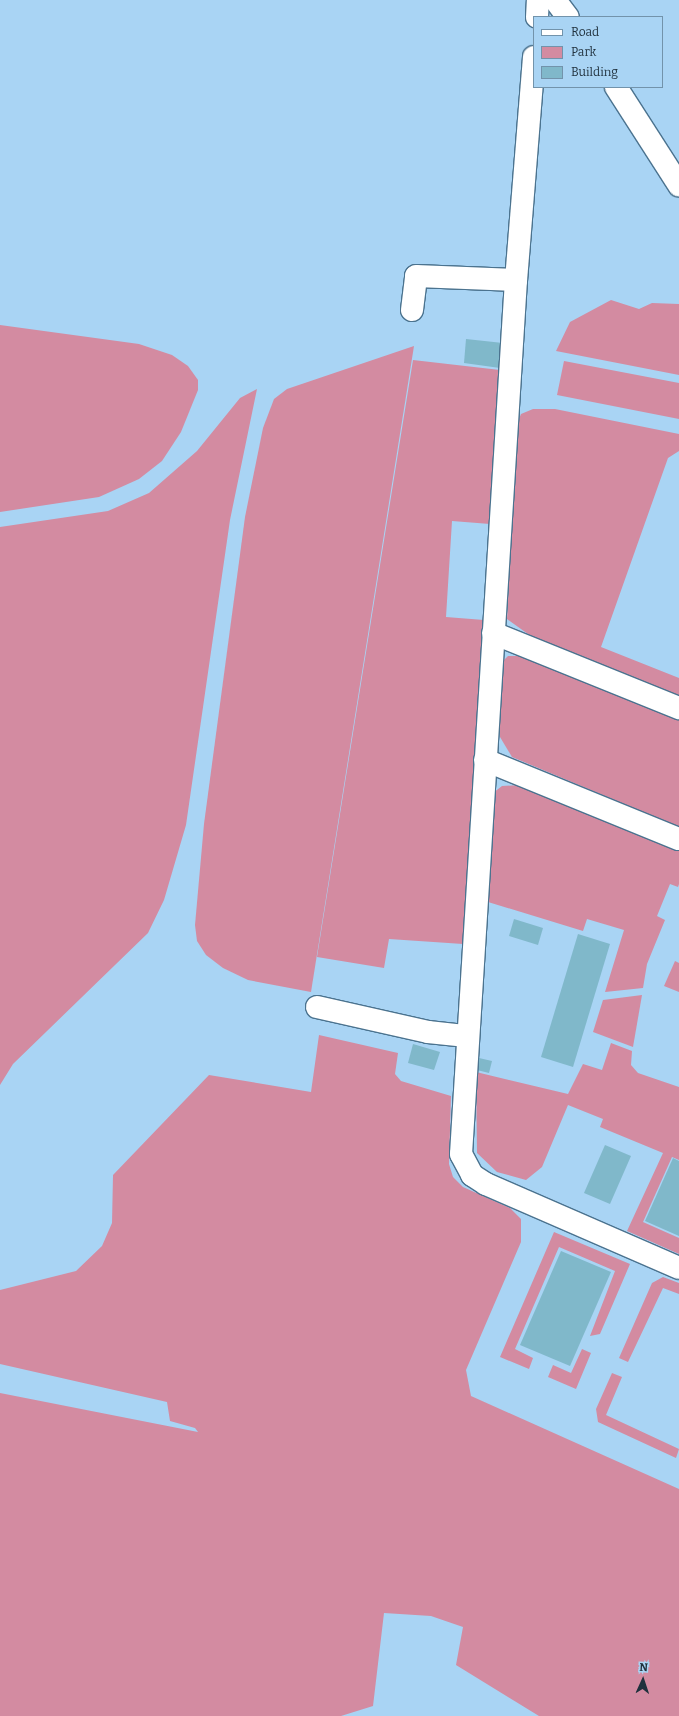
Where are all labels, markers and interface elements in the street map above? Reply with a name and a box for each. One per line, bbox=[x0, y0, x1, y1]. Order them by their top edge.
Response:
legend bbox=[533, 16, 663, 88]
text: Road bbox=[571, 25, 599, 39]
text: Park bbox=[571, 45, 596, 59]
text: Building bbox=[571, 65, 618, 79]
north arrow bbox=[623, 1660, 663, 1700]
text: N bbox=[639, 1661, 648, 1674]

